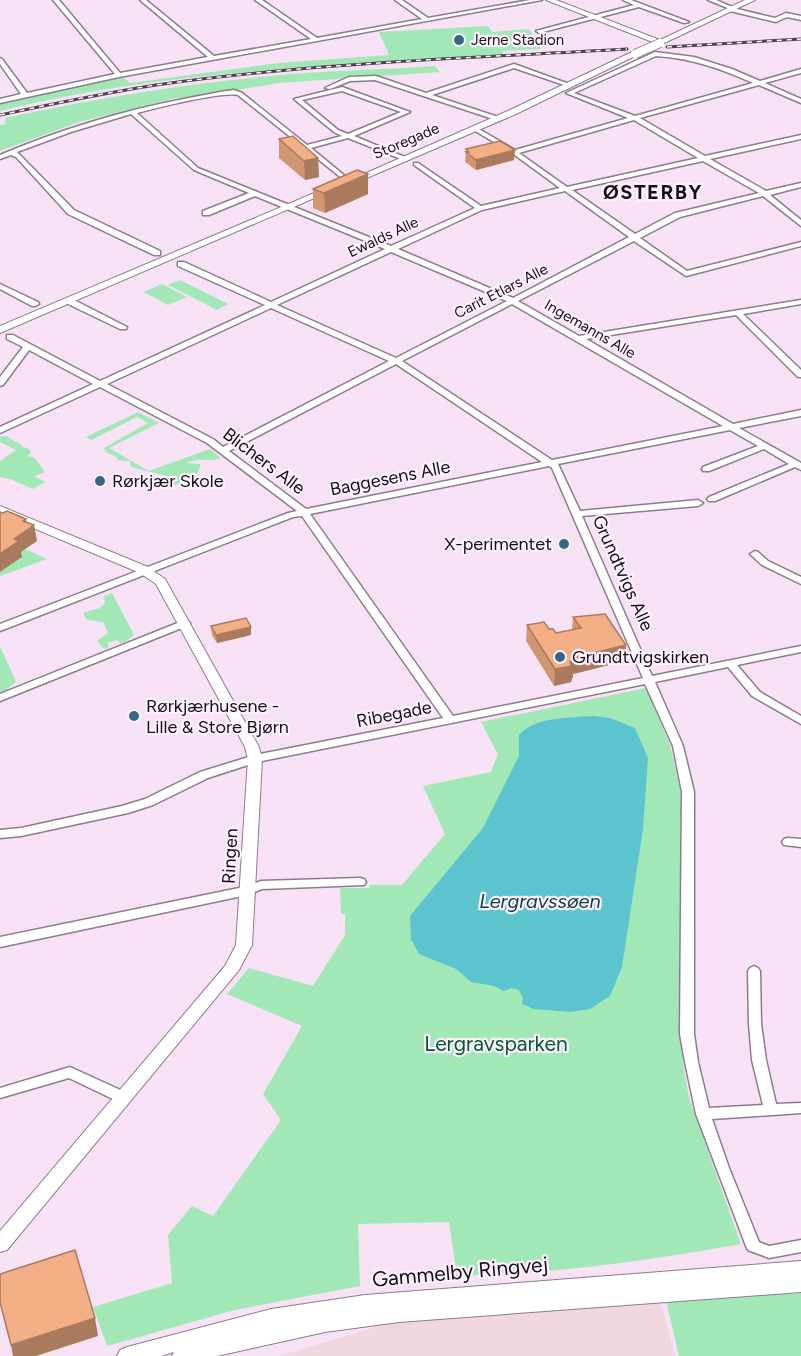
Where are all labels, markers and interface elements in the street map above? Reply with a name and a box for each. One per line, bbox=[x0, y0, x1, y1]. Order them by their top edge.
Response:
place label: Jerne Stadion bbox=[471, 31, 564, 49]
marker: Jerne Stadion bbox=[452, 33, 466, 47]
street label: Storegade bbox=[370, 119, 442, 163]
district label: ØSTERBY bbox=[603, 180, 703, 204]
street label: Ewalds Alle bbox=[345, 213, 421, 261]
street label: Carit Etlars Alle bbox=[451, 260, 551, 322]
street label: Ingemanns Alle bbox=[541, 296, 639, 362]
street label: Blichers Alle bbox=[218, 423, 310, 499]
street label: Baggesens Alle bbox=[328, 456, 452, 500]
place label: Rørkjær Skole bbox=[112, 470, 224, 492]
marker: Rørkjær Skole bbox=[93, 474, 107, 488]
street label: Grundtvigs Alle bbox=[588, 512, 658, 634]
place label: X-perimentet bbox=[444, 533, 552, 555]
marker: X-perimentet bbox=[557, 537, 571, 551]
place label: Grundtvigskirken bbox=[572, 646, 709, 668]
marker: Grundtvigskirken bbox=[553, 650, 567, 664]
place label: Rørkjærhusene - Lille & Store Bjørn bbox=[146, 695, 289, 738]
street label: Ribegade bbox=[355, 696, 434, 732]
marker: Rørkjærhusene - Lille & Store Bjørn bbox=[127, 709, 141, 723]
street label: Ringen bbox=[218, 827, 242, 885]
water label: Lergravssøen bbox=[479, 889, 601, 913]
park label: Lergravsparken bbox=[424, 1031, 568, 1056]
street label: Gammelby Ringvej bbox=[371, 1251, 549, 1292]

